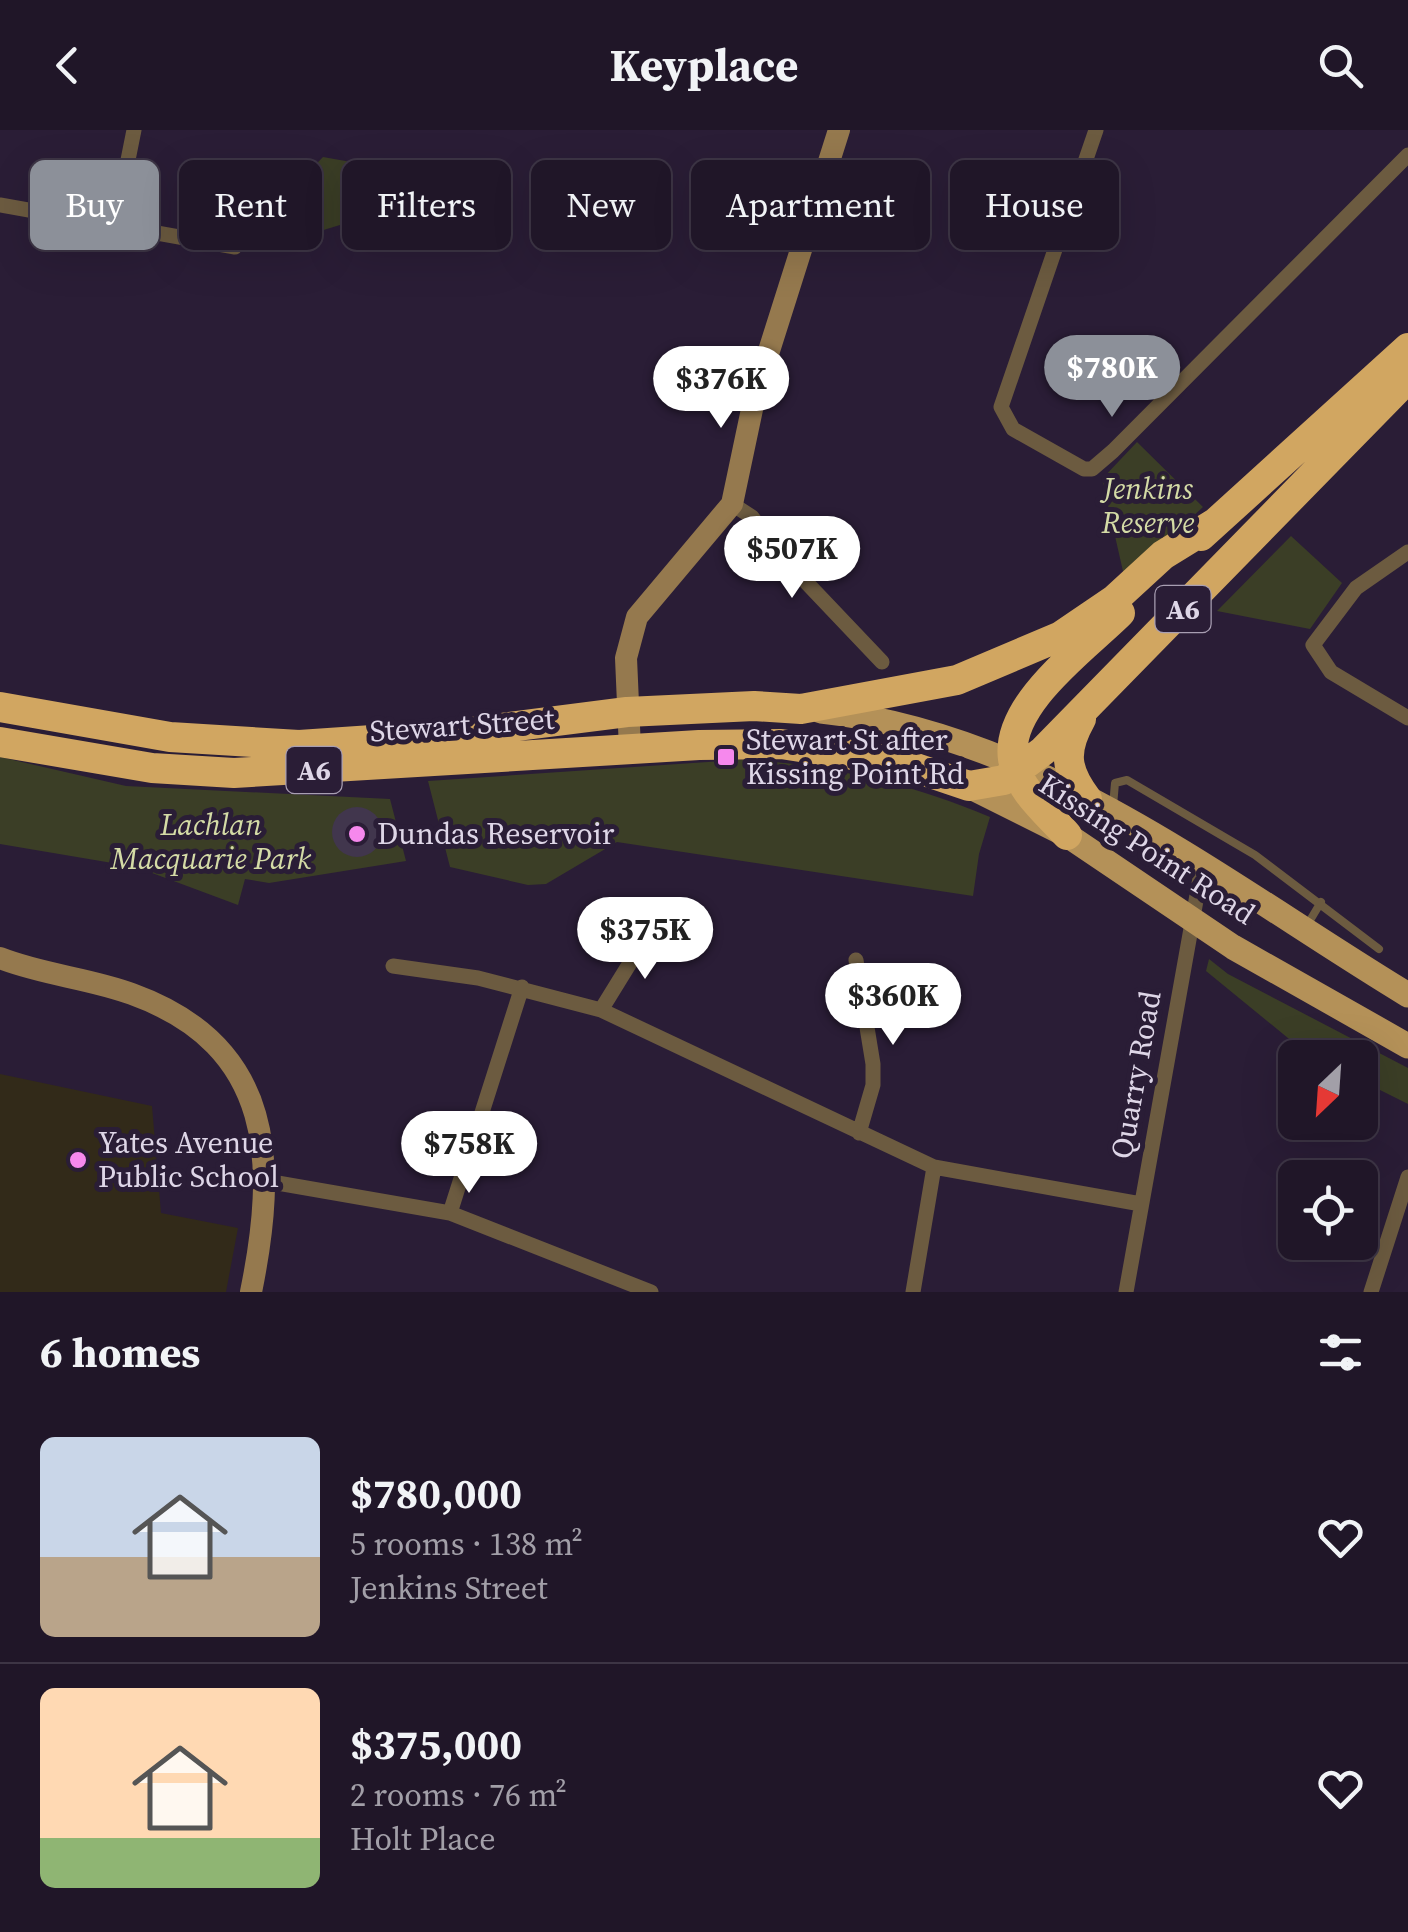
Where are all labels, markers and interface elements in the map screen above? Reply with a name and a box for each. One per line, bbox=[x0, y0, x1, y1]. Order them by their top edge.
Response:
text: Keyplace bbox=[610, 34, 798, 96]
icon: back bbox=[40, 38, 95, 93]
icon: search bbox=[1313, 38, 1368, 93]
chip: Buy bbox=[30, 160, 159, 250]
chip: Rent bbox=[179, 160, 322, 250]
chip: Filters bbox=[342, 160, 511, 250]
chip: New bbox=[531, 160, 671, 250]
chip: Apartment bbox=[691, 160, 930, 250]
chip: House bbox=[950, 160, 1119, 250]
pin: $780K bbox=[1042, 335, 1182, 420]
text: $780K bbox=[1066, 345, 1158, 389]
pin: $376K bbox=[651, 346, 791, 431]
text: $376K bbox=[675, 356, 767, 400]
park label: Jenkins Reserve bbox=[1099, 468, 1194, 543]
pin: $507K bbox=[722, 516, 862, 601]
text: $507K bbox=[746, 526, 838, 570]
road number: A6 bbox=[1156, 586, 1210, 632]
street label: Stewart Street bbox=[368, 698, 556, 751]
place label: Stewart St after Kissing Point Rd bbox=[746, 719, 964, 794]
marker: Stewart St after Kissing Point Rd bbox=[715, 746, 737, 768]
road number: A6 bbox=[286, 747, 342, 793]
street label: Kissing Point Road bbox=[1031, 763, 1263, 934]
park label: Lachlan Macquarie Park bbox=[110, 804, 312, 879]
place label: Dundas Reservoir bbox=[377, 813, 615, 854]
marker: Dundas Reservoir bbox=[346, 823, 368, 845]
pin: $375K bbox=[575, 897, 715, 982]
text: $375K bbox=[599, 907, 691, 951]
pin: $360K bbox=[823, 963, 963, 1048]
text: $360K bbox=[847, 973, 939, 1017]
street label: Quarry Road bbox=[1101, 988, 1170, 1162]
north arrow bbox=[1278, 1040, 1378, 1140]
map controls bbox=[1278, 1040, 1378, 1260]
pin: $758K bbox=[399, 1111, 539, 1196]
text: $758K bbox=[423, 1121, 515, 1165]
place label: Yates Avenue Public School bbox=[98, 1122, 279, 1197]
marker: Yates Avenue Public School bbox=[67, 1149, 89, 1171]
button: locate bbox=[1278, 1160, 1378, 1260]
text: 6 homes bbox=[40, 1323, 200, 1381]
icon: filters bbox=[1313, 1325, 1368, 1380]
text: $780,000 bbox=[350, 1464, 522, 1522]
icon: home bbox=[120, 1477, 240, 1597]
icon: heart bbox=[1313, 1510, 1368, 1565]
text: 5 rooms · 138 m² bbox=[350, 1522, 583, 1566]
text: Jenkins Street bbox=[350, 1566, 548, 1610]
text: $375,000 bbox=[350, 1715, 522, 1773]
icon: home bbox=[120, 1728, 240, 1848]
icon: heart bbox=[1313, 1761, 1368, 1816]
text: 2 rooms · 76 m² bbox=[350, 1773, 567, 1817]
text: Holt Place bbox=[350, 1817, 496, 1861]

